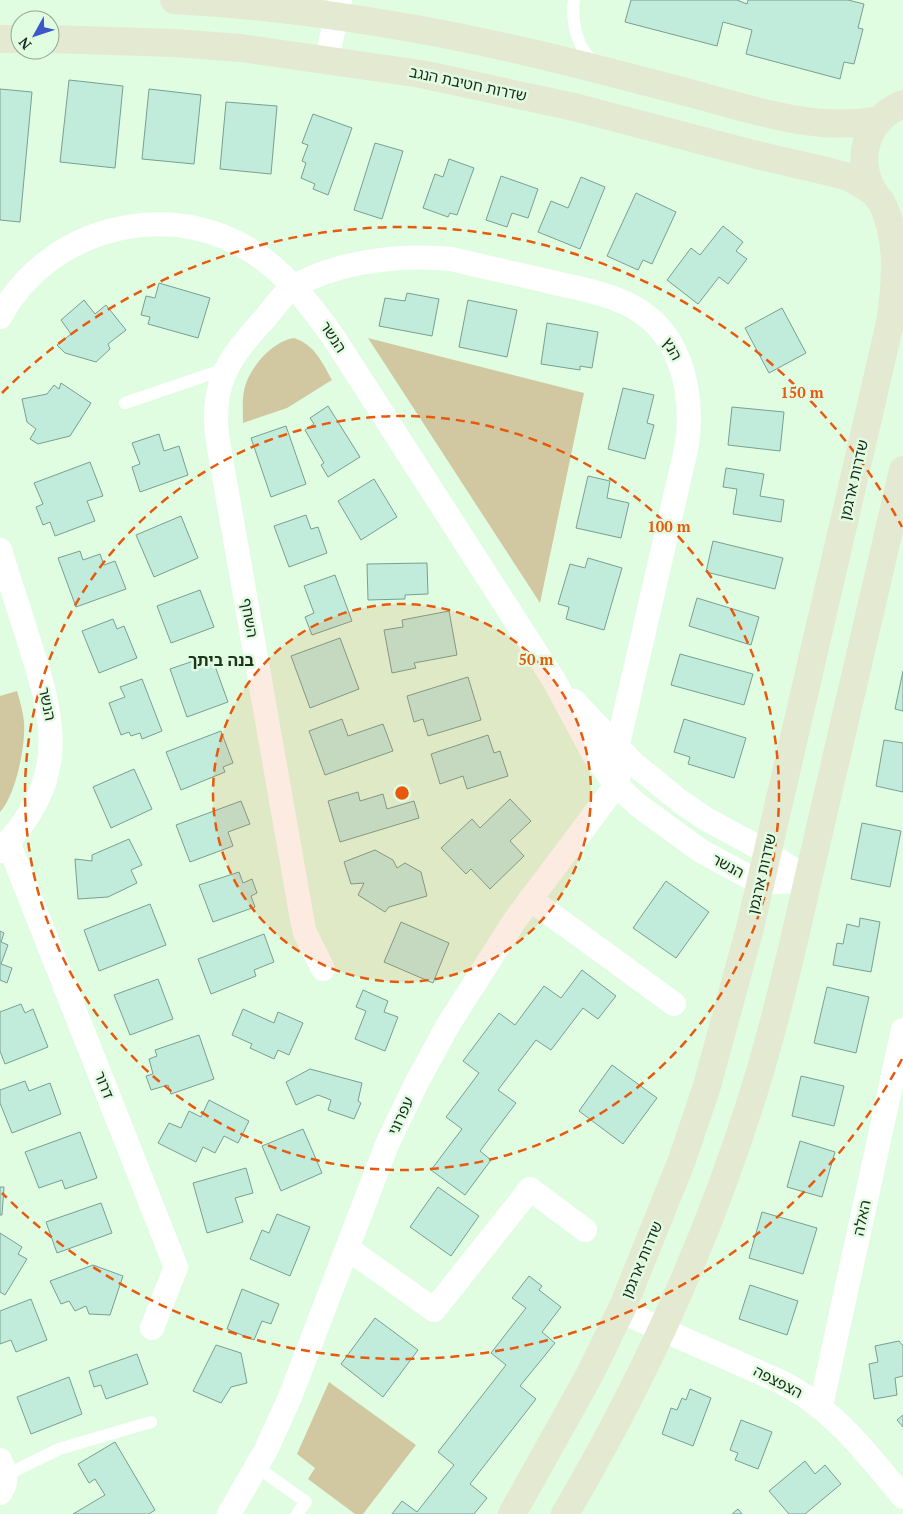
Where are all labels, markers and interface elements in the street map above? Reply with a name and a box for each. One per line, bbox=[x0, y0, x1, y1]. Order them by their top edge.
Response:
north arrow bbox=[10, 10, 60, 60]
text: N bbox=[14, 33, 35, 54]
street label: שדרות חטיבת הנגב bbox=[408, 61, 529, 105]
street label: הנשר bbox=[316, 317, 352, 356]
street label: הנץ bbox=[659, 334, 687, 363]
text: 150 m bbox=[780, 382, 824, 402]
street label: שדרות ארגמן bbox=[834, 437, 872, 522]
text: 100 m bbox=[647, 516, 691, 536]
street label: השחף bbox=[237, 597, 263, 639]
district label: בנה ביתך bbox=[188, 649, 254, 671]
text: 50 m bbox=[519, 649, 554, 669]
street label: הנשר bbox=[35, 685, 61, 722]
centre of rings bbox=[393, 784, 411, 802]
street label: שדרות ארגמן bbox=[742, 831, 780, 916]
street label: הנשר bbox=[709, 848, 748, 882]
street label: דרור bbox=[90, 1068, 119, 1101]
street label: עפרוני bbox=[383, 1093, 418, 1138]
street label: האלה bbox=[847, 1198, 875, 1237]
street label: שדרות ארגמן bbox=[616, 1218, 666, 1301]
street label: הצפצפה bbox=[750, 1360, 806, 1402]

